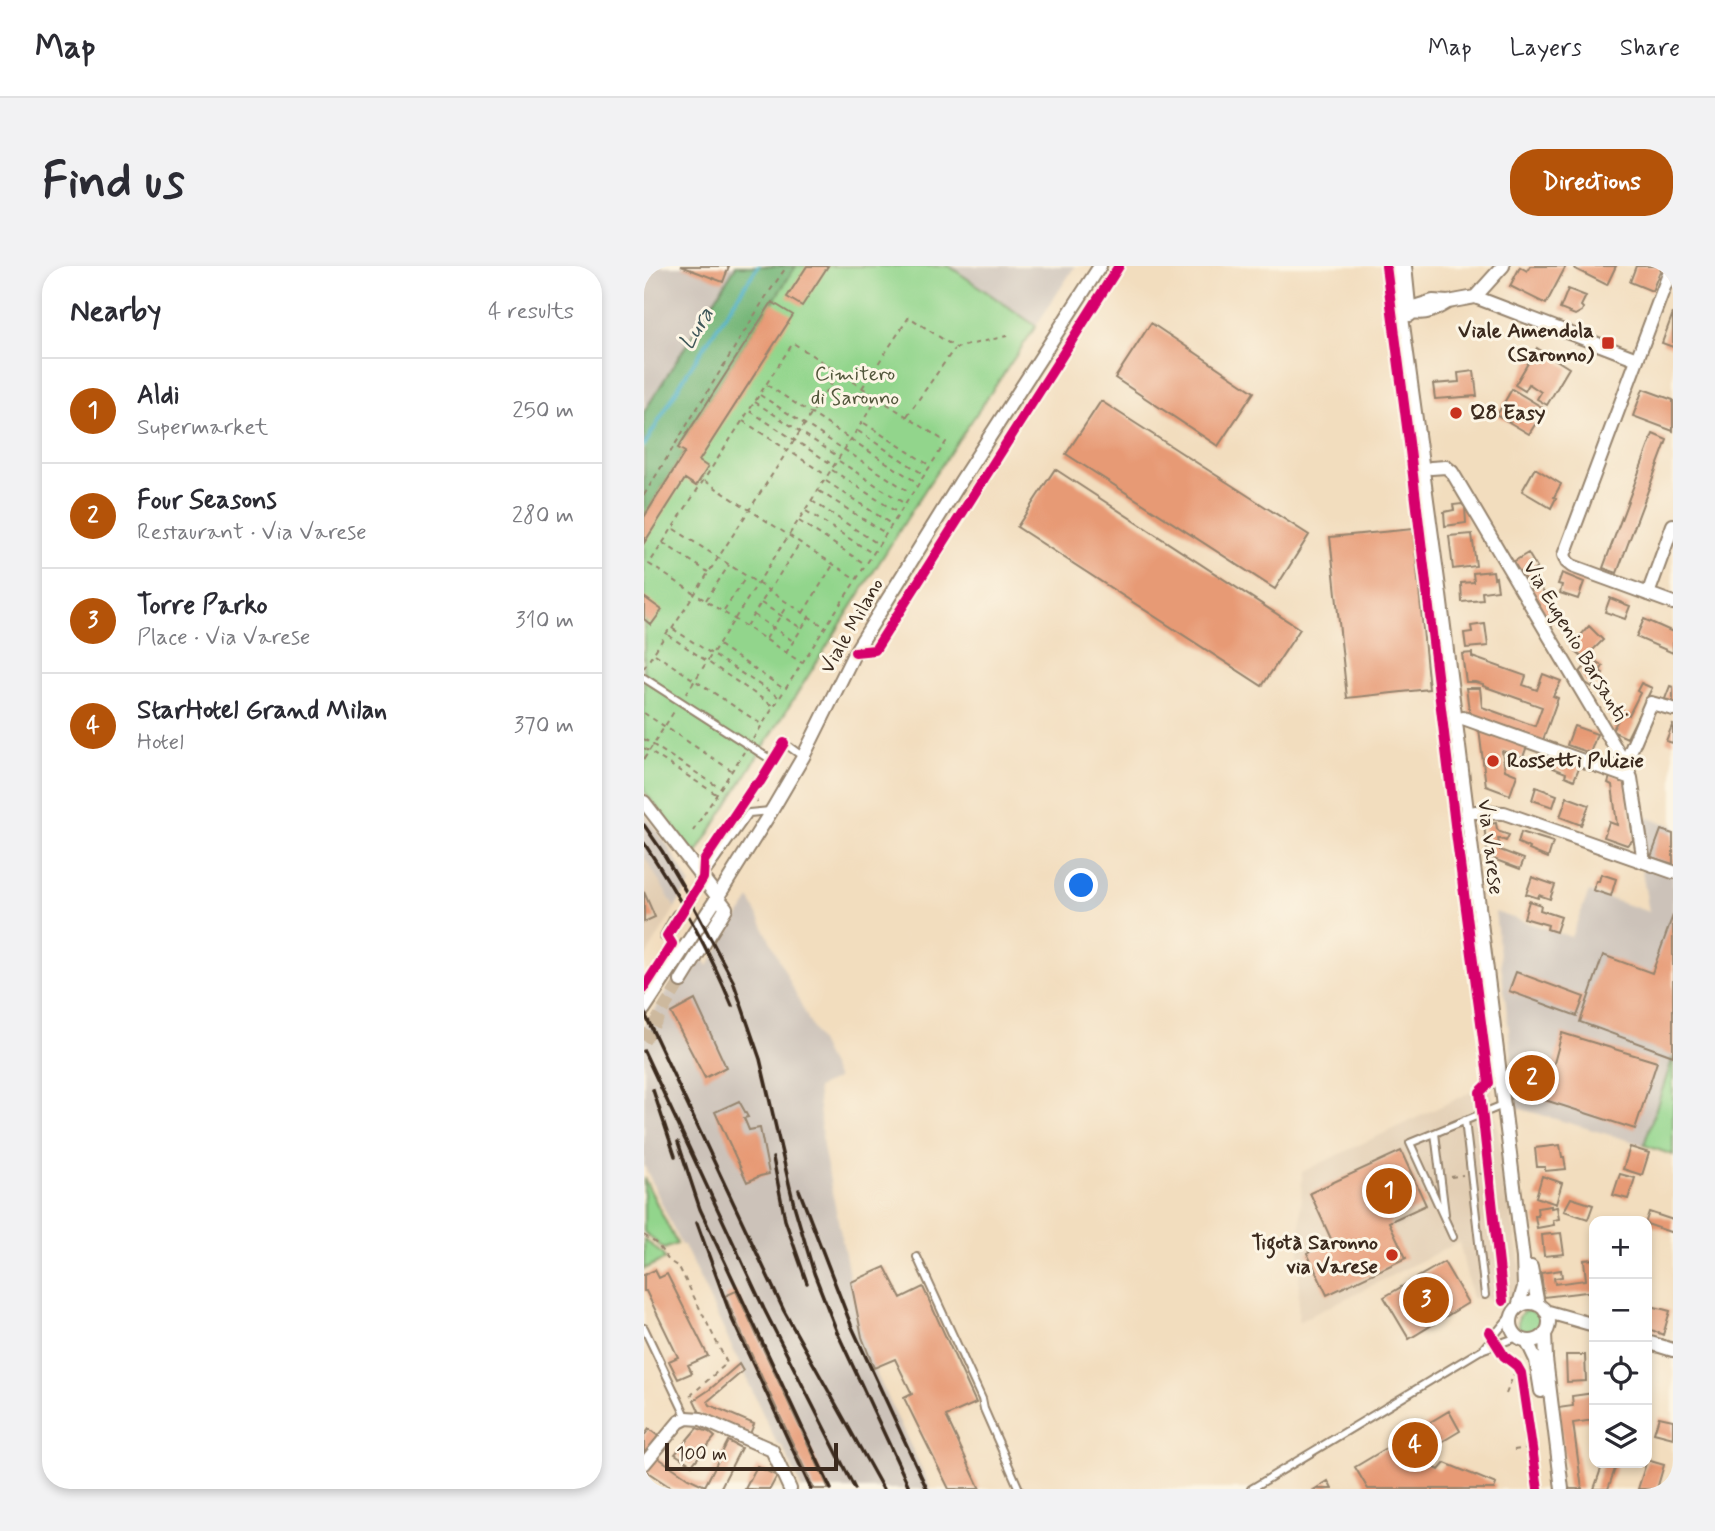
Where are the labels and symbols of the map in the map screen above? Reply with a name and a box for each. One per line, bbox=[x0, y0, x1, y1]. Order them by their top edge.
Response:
water label: Lura bbox=[672, 302, 722, 356]
place label: Viale Amendola (Saronno) bbox=[1458, 317, 1595, 369]
marker: Viale Amendola (Saronno) bbox=[1600, 335, 1616, 351]
park label: Cimitero di Saronno bbox=[811, 360, 899, 412]
place label: Q8 Easy bbox=[1470, 399, 1546, 427]
marker: Q8 Easy bbox=[1448, 405, 1464, 421]
street label: Via Eugenio Barsanti bbox=[1516, 555, 1634, 727]
street label: Viale Milano bbox=[813, 573, 891, 679]
place label: Rossetti Pulizie bbox=[1507, 747, 1644, 775]
marker: Rossetti Pulizie bbox=[1485, 753, 1501, 769]
street label: Via Varese bbox=[1470, 798, 1510, 896]
your location bbox=[1064, 868, 1098, 902]
pin: 2 bbox=[1509, 1052, 1555, 1104]
pin: 1 bbox=[1366, 1165, 1412, 1217]
place label: Tigotà Saronno via Varese bbox=[1251, 1229, 1378, 1281]
marker: Tigotà Saronno via Varese bbox=[1384, 1247, 1400, 1263]
pin: 3 bbox=[1403, 1274, 1449, 1326]
pin: 4 bbox=[1392, 1419, 1438, 1471]
scale bar bbox=[665, 1440, 838, 1472]

